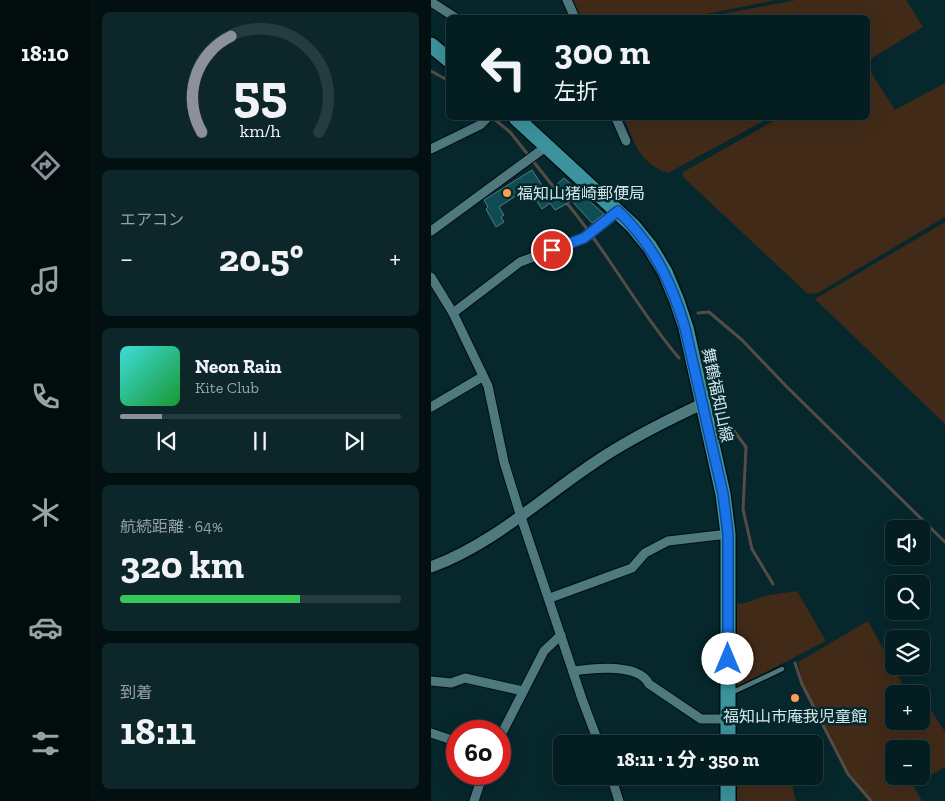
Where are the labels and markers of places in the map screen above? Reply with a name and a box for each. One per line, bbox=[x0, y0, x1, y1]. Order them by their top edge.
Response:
place label: 福知山猪崎郵便局 bbox=[517, 184, 645, 203]
marker: 福知山猪崎郵便局 bbox=[501, 187, 513, 199]
pin bbox=[531, 229, 573, 271]
marker: 福知山市庵我児童館 bbox=[789, 692, 801, 704]
place label: 福知山市庵我児童館 bbox=[723, 707, 867, 726]

